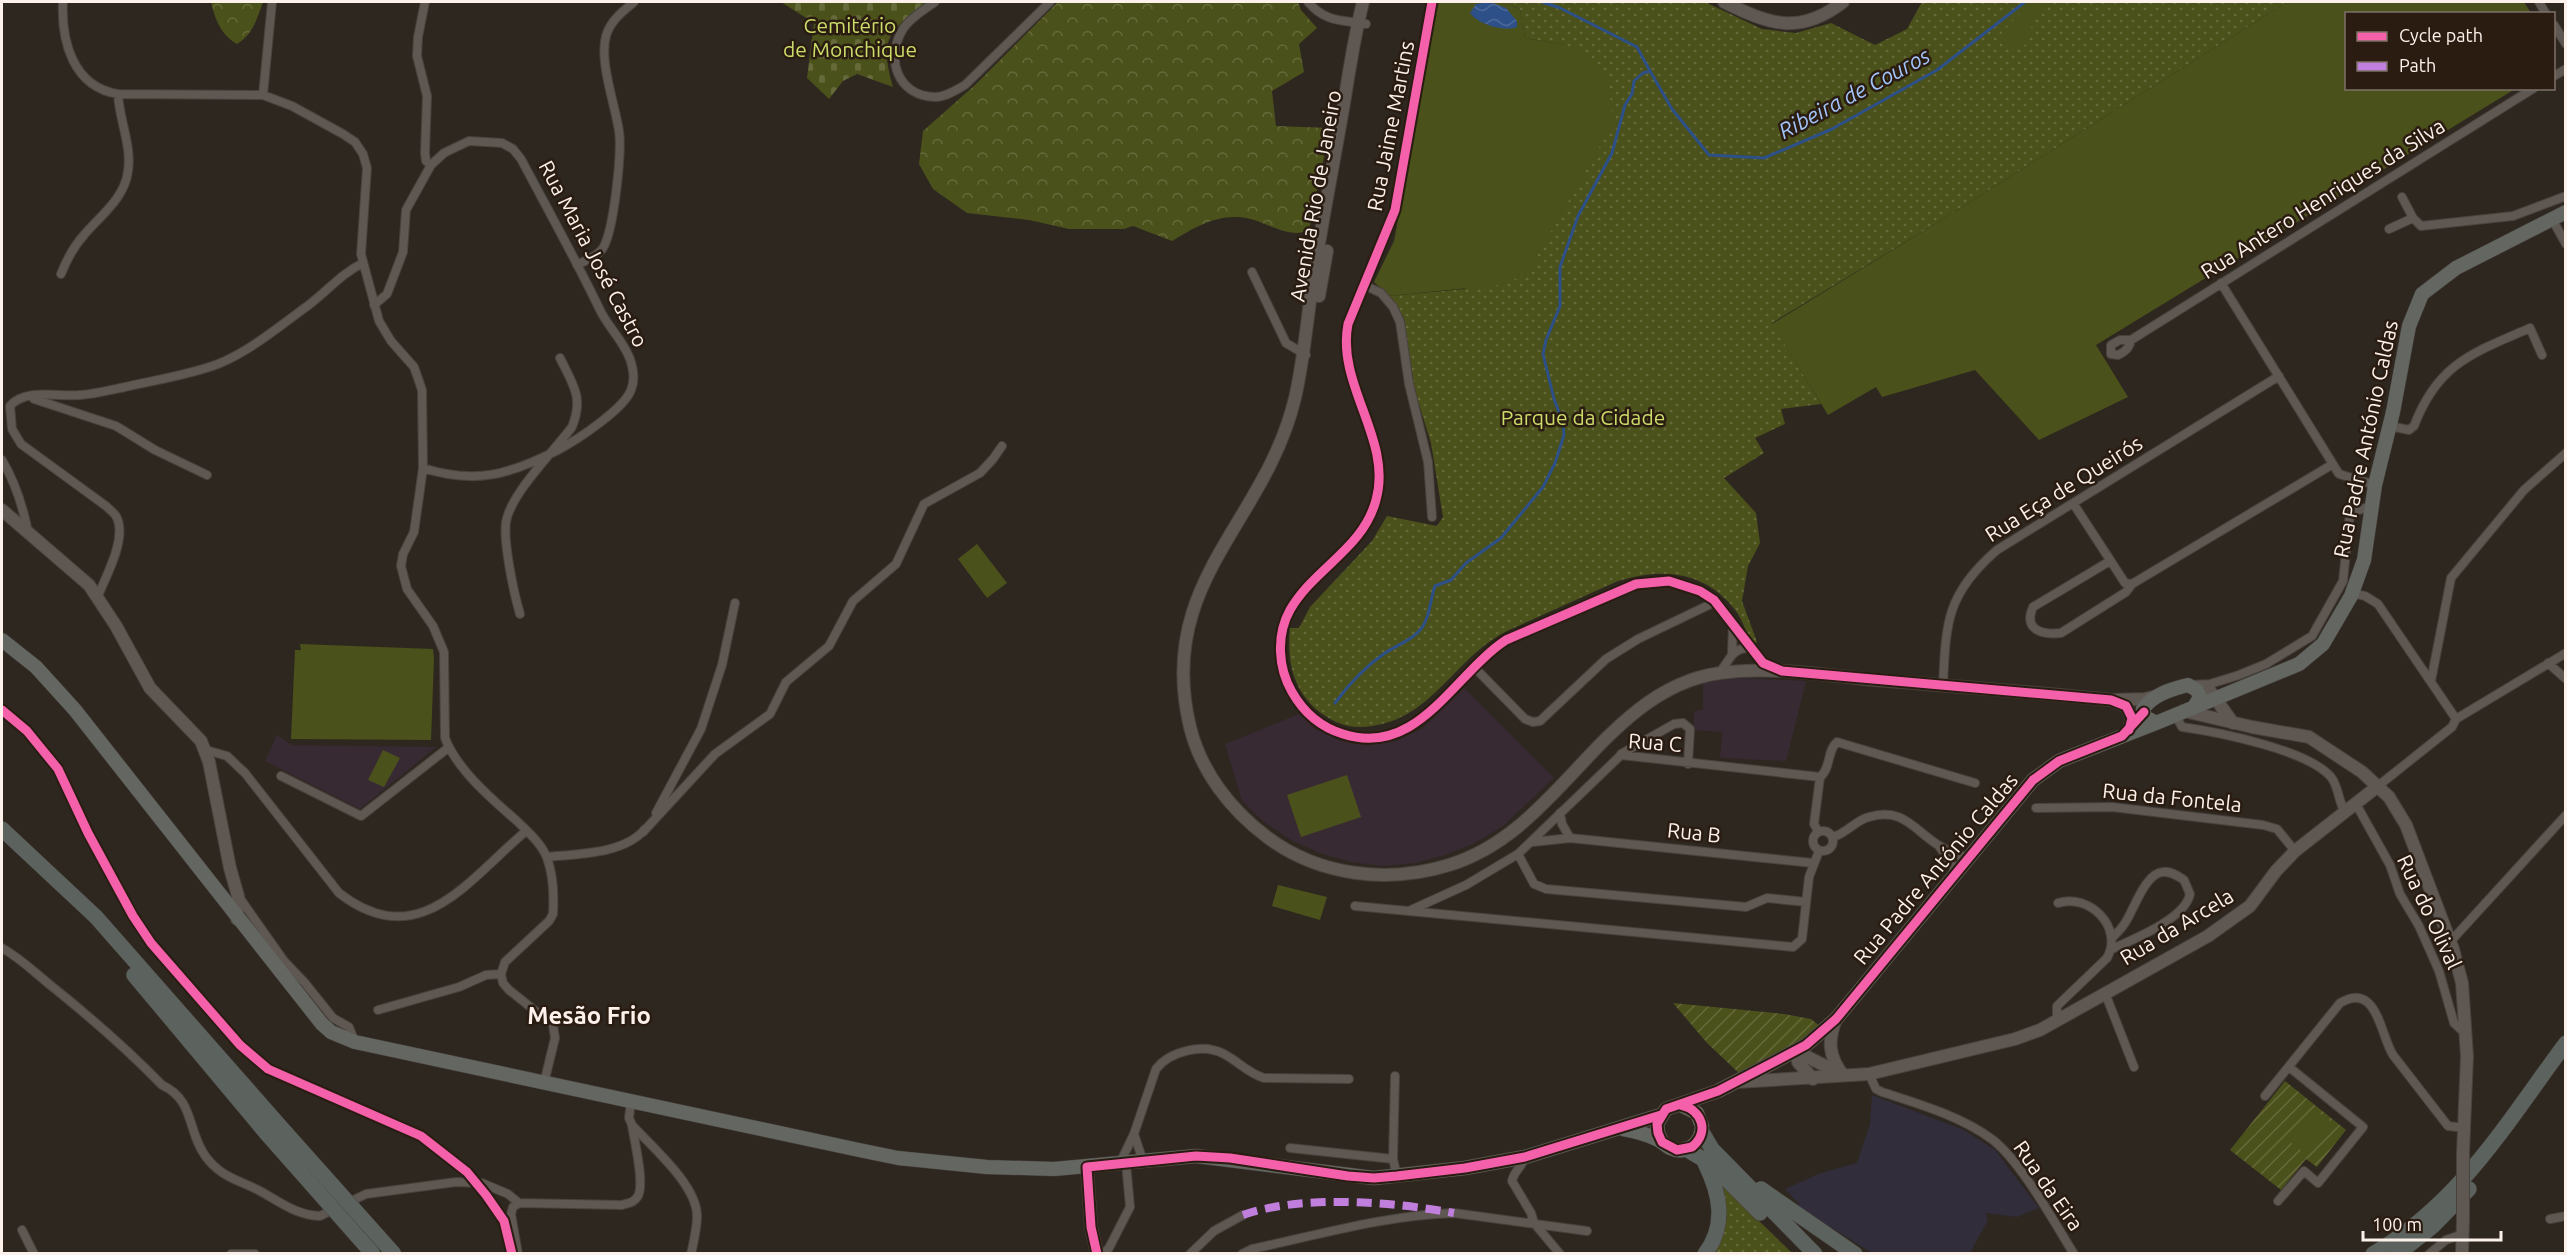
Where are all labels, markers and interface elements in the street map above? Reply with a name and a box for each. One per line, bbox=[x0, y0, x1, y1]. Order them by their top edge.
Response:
legend bbox=[2345, 12, 2555, 90]
park label: Cemitério de Monchique bbox=[783, 13, 917, 61]
text: Cycle path bbox=[2399, 25, 2483, 45]
street label: Rua Jaime Martins bbox=[1362, 39, 1418, 213]
water label: Ribeira de Couros bbox=[1774, 42, 1934, 143]
text: Path bbox=[2399, 55, 2436, 75]
street label: Avenida Rio de Janeiro bbox=[1285, 88, 1345, 303]
street label: Rua Antero Henriques da Silva bbox=[2196, 113, 2449, 283]
street label: Rua Maria José Castro bbox=[535, 156, 653, 351]
street label: Rua Padre António Caldas bbox=[2328, 318, 2402, 560]
park label: Parque da Cidade bbox=[1501, 405, 1665, 429]
street label: Rua Eça de Queirós bbox=[1980, 430, 2146, 546]
street label: Rua C bbox=[1628, 728, 1683, 756]
street label: Rua Padre António Caldas bbox=[1848, 768, 2022, 969]
street label: Rua da Fontela bbox=[2101, 778, 2243, 816]
street label: Rua B bbox=[1666, 817, 1722, 847]
street label: Rua do Olival bbox=[2393, 851, 2467, 973]
street label: Rua da Arcela bbox=[2116, 883, 2237, 969]
district label: Mesão Frio bbox=[527, 1002, 651, 1029]
street label: Rua da Eira bbox=[2009, 1136, 2089, 1235]
scale bar bbox=[2363, 1204, 2501, 1242]
text: 100 m bbox=[2372, 1214, 2422, 1234]

